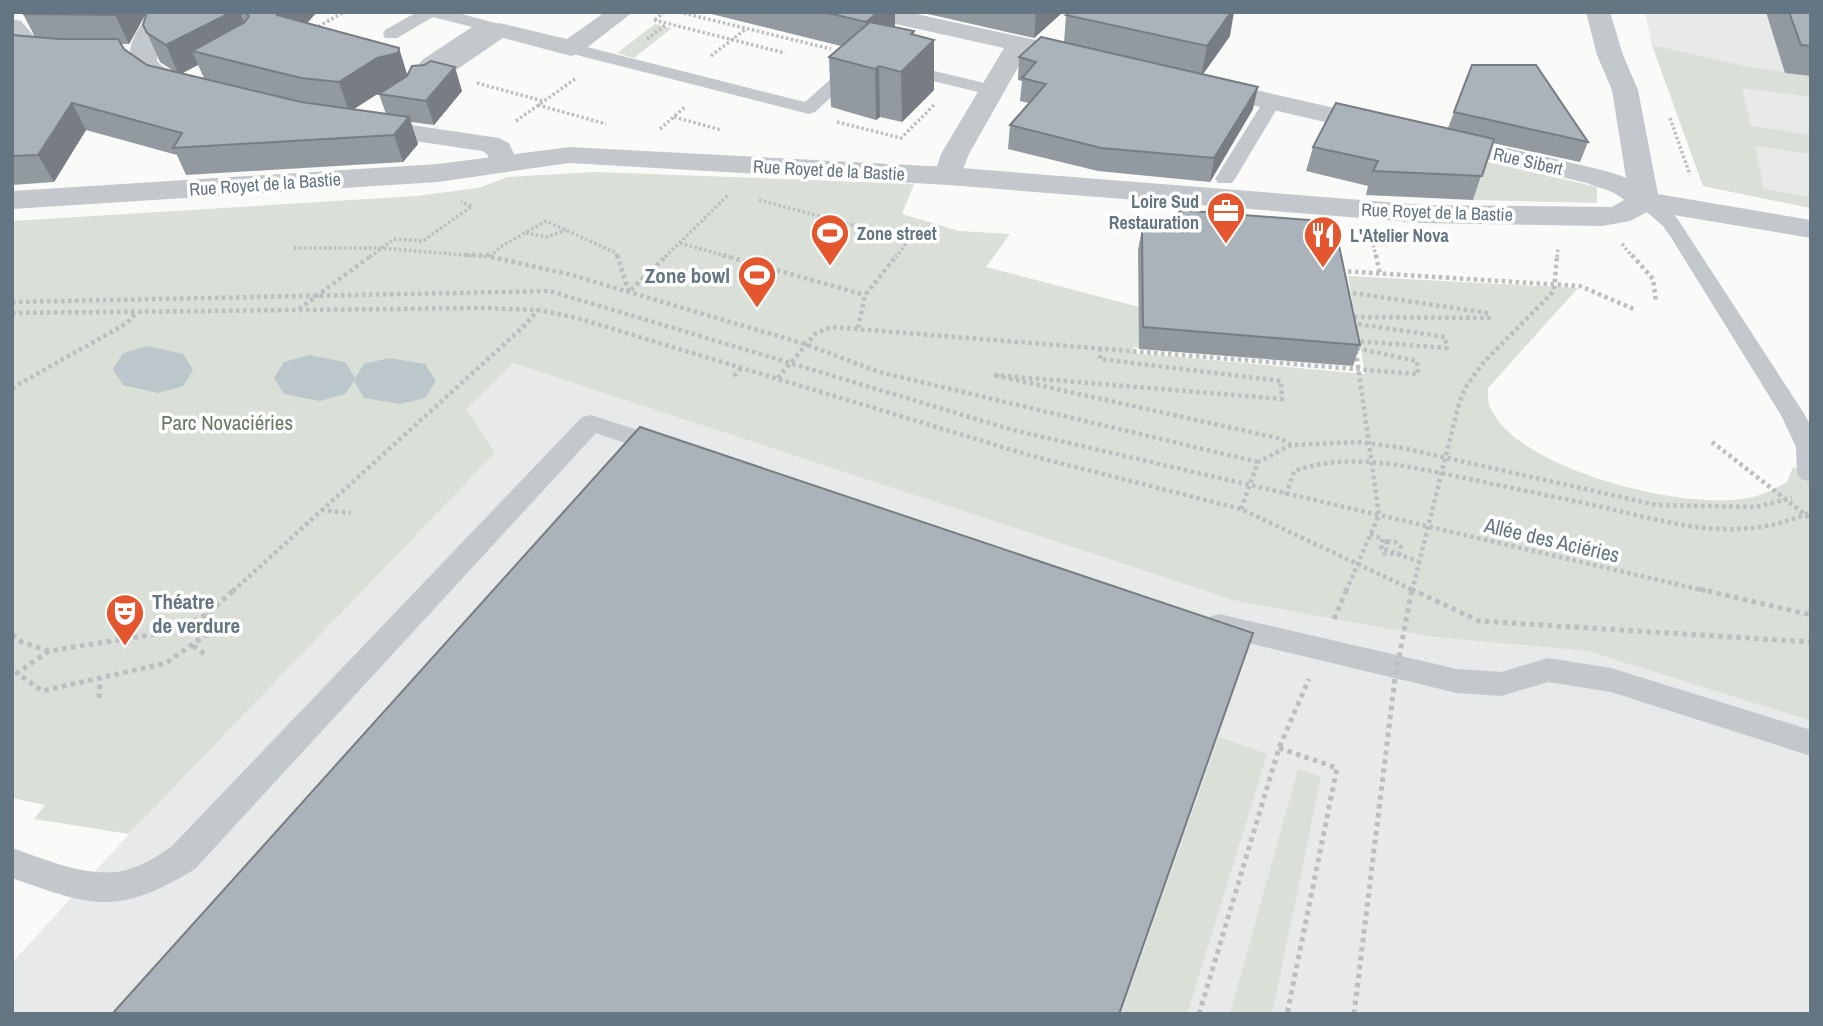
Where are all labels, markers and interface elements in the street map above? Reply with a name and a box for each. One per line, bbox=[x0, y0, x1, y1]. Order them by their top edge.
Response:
street label: Rue Sibert bbox=[1491, 141, 1565, 181]
street label: Rue Royet de la Bastie bbox=[753, 154, 905, 186]
street label: Rue Royet de la Bastie bbox=[188, 166, 342, 202]
place label: Loire Sud Restauration bbox=[1109, 189, 1199, 235]
office icon: Loire Sud Restauration bbox=[1205, 190, 1247, 245]
street label: Rue Royet de la Bastie bbox=[1361, 197, 1513, 227]
sports icon: Zone street bbox=[809, 212, 851, 267]
restaurant icon: L'Atelier Nova bbox=[1302, 214, 1344, 269]
place label: Zone street bbox=[857, 221, 937, 246]
place label: L'Atelier Nova bbox=[1350, 223, 1449, 248]
sports icon: Zone bowl bbox=[736, 254, 778, 309]
place label: Zone bowl bbox=[645, 261, 730, 290]
park label: Parc Novaciéries bbox=[161, 408, 293, 437]
street label: Allée des Aciéries bbox=[1481, 510, 1622, 570]
place label: Théatre de verdure bbox=[152, 587, 240, 640]
theatre icon: Théatre de verdure bbox=[104, 592, 146, 647]

